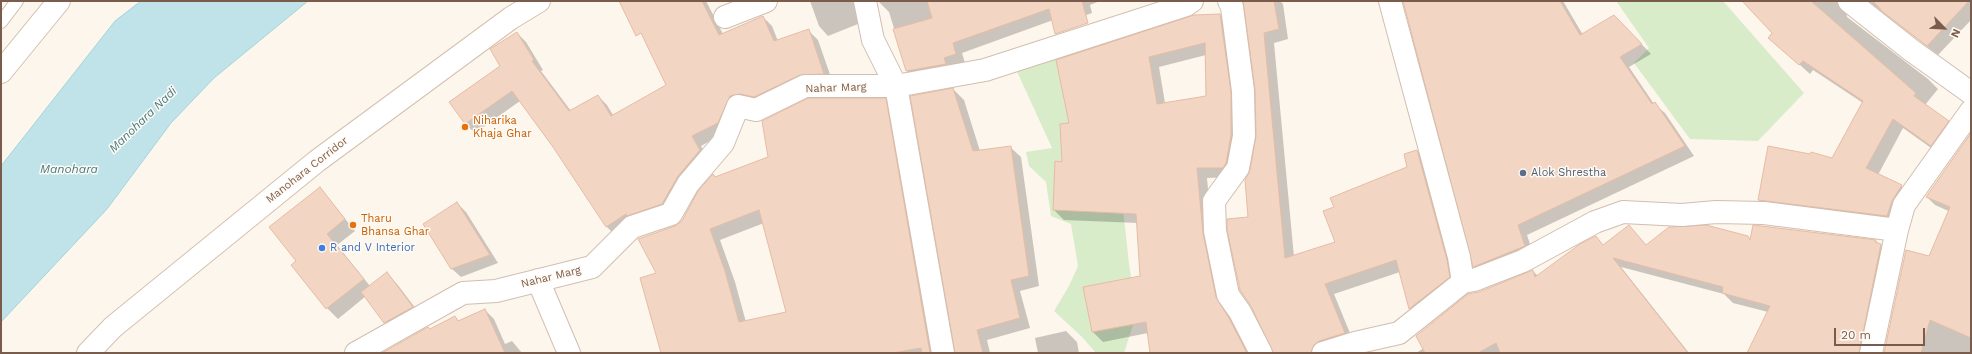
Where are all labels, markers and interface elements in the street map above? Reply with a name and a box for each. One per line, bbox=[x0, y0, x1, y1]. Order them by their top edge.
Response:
north arrow bbox=[1924, 8, 1964, 48]
text: N bbox=[1948, 27, 1963, 39]
street label: Nahar Marg bbox=[805, 80, 867, 96]
water label: Manohara Nadi bbox=[106, 84, 180, 156]
place label: Niharika Khaja Ghar bbox=[473, 114, 532, 140]
marker: Niharika Khaja Ghar bbox=[460, 122, 470, 132]
street label: Manohara Corridor bbox=[263, 134, 351, 206]
water label: Manohara bbox=[40, 162, 98, 176]
place label: Alok Shrestha bbox=[1531, 166, 1606, 180]
marker: Alok Shrestha bbox=[1518, 168, 1528, 178]
place label: Tharu Bhansa Ghar bbox=[361, 212, 429, 238]
marker: Tharu Bhansa Ghar bbox=[348, 220, 358, 230]
place label: R and V Interior bbox=[330, 241, 415, 255]
marker: R and V Interior bbox=[317, 243, 327, 253]
street label: Nahar Marg bbox=[520, 263, 582, 291]
scale bar bbox=[1836, 320, 1927, 346]
text: 20 m bbox=[1841, 328, 1871, 342]

